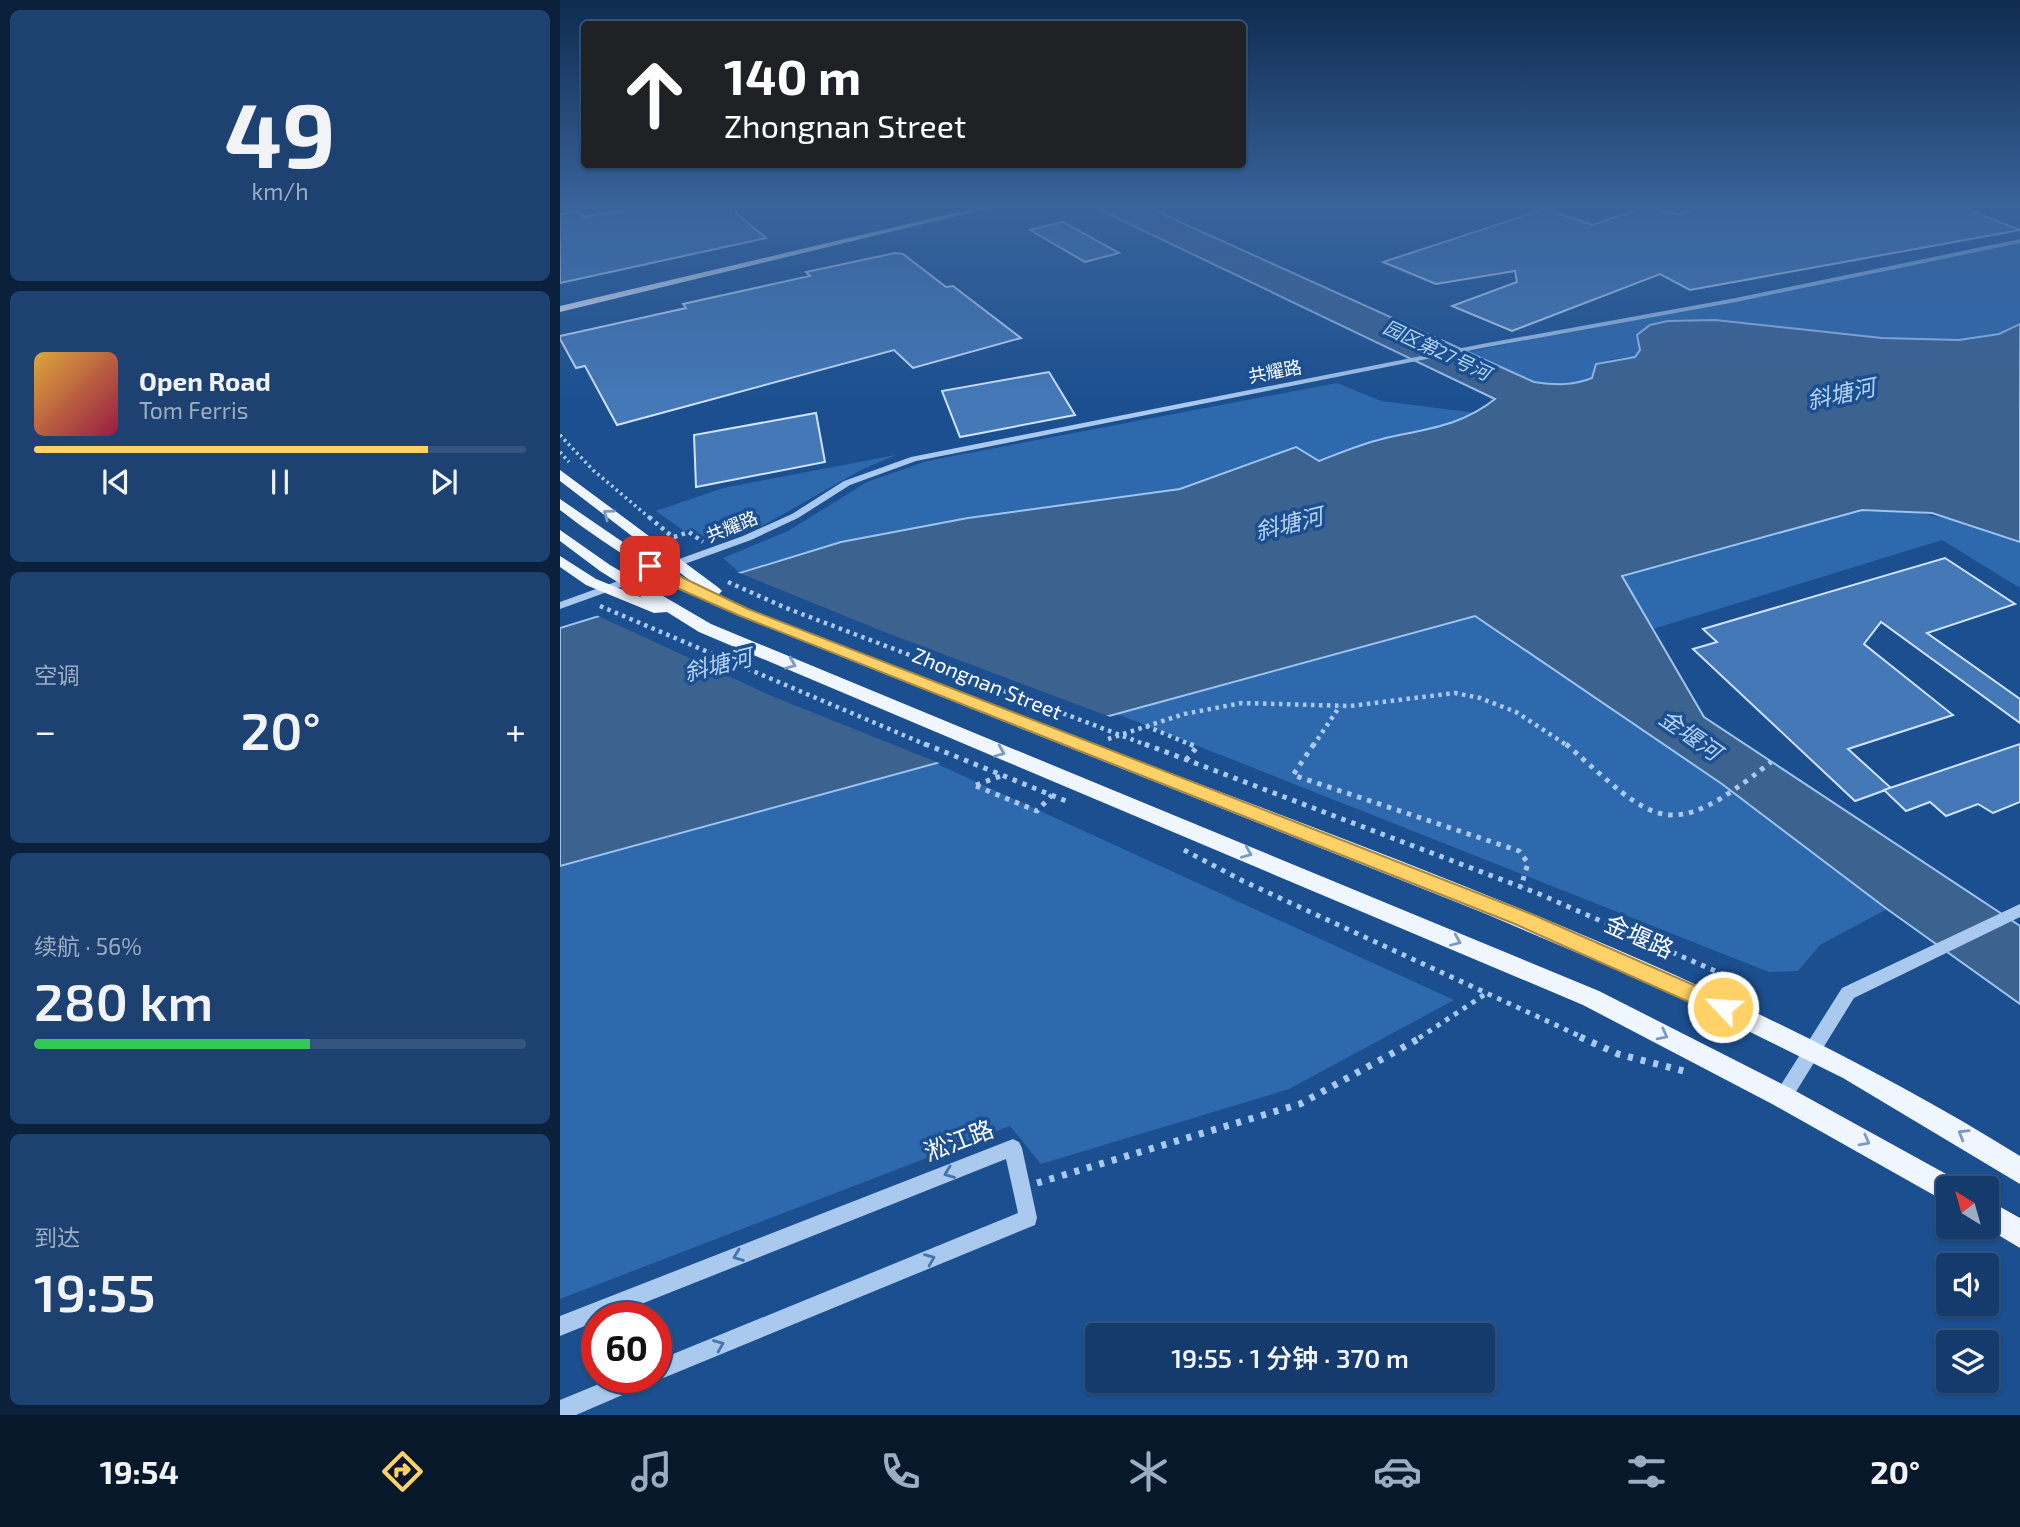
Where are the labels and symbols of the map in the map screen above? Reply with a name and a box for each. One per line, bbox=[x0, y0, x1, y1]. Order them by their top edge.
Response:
water label: 园区第27号河 bbox=[1380, 315, 1498, 386]
street label: 共耀路 bbox=[1246, 355, 1303, 387]
water label: 斜塘河 bbox=[1804, 371, 1881, 414]
water label: 斜塘河 bbox=[1252, 500, 1330, 545]
street label: 共耀路 bbox=[702, 506, 761, 546]
one-way arrow bbox=[603, 510, 616, 522]
pin bbox=[620, 536, 680, 596]
water label: 斜塘河 bbox=[681, 641, 759, 686]
street label: Zhongnan Street bbox=[909, 641, 1066, 724]
one-way arrow bbox=[784, 656, 796, 670]
water label: 金堰河 bbox=[1654, 703, 1730, 768]
one-way arrow bbox=[994, 744, 1006, 758]
one-way arrow bbox=[1240, 844, 1252, 858]
street label: 金堰路 bbox=[1601, 908, 1678, 964]
one-way arrow bbox=[1449, 933, 1461, 947]
position arrow bbox=[1686, 970, 1760, 1044]
one-way arrow bbox=[1656, 1027, 1668, 1041]
street label: 淞江路 bbox=[920, 1113, 997, 1166]
one-way arrow bbox=[1958, 1129, 1971, 1142]
one-way arrow bbox=[1858, 1133, 1870, 1146]
one-way arrow bbox=[944, 1165, 956, 1179]
north arrow bbox=[1936, 1176, 1998, 1239]
one-way arrow bbox=[732, 1248, 744, 1262]
one-way arrow bbox=[923, 1253, 935, 1267]
speed limit sign: 60 bbox=[581, 1302, 672, 1393]
one-way arrow bbox=[713, 1340, 725, 1354]

